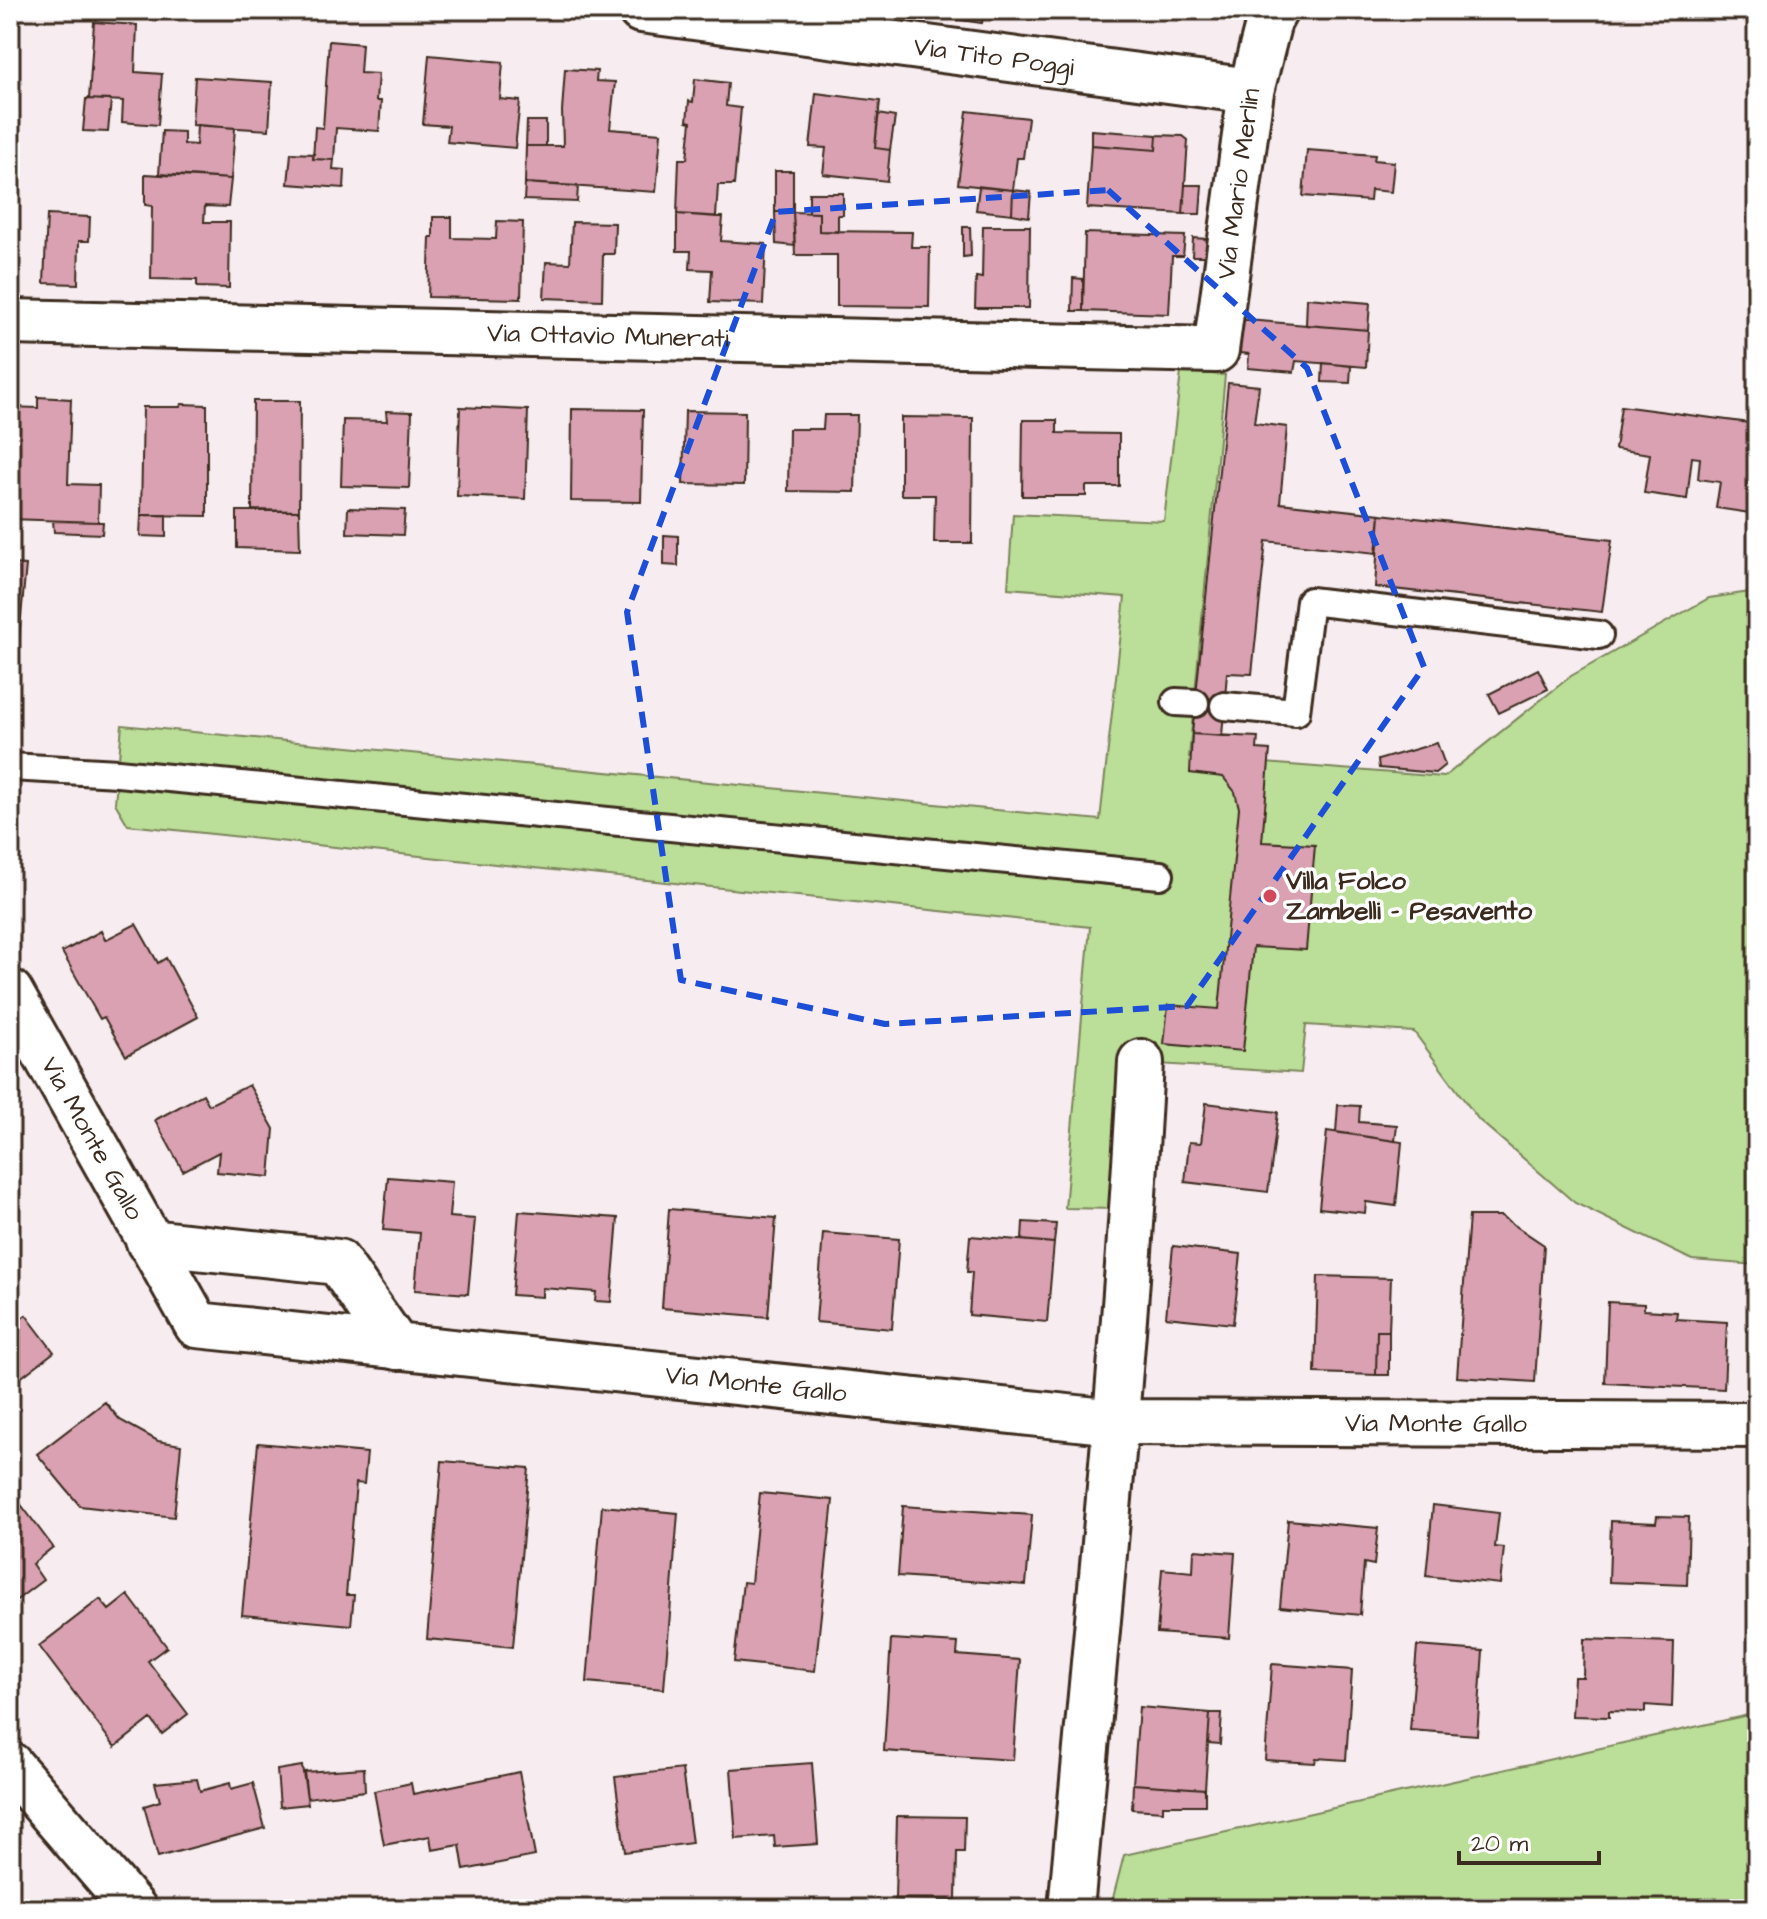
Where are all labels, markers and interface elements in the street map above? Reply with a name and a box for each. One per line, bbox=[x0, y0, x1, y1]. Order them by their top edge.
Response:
street label: Via Tito Poggi bbox=[911, 28, 1076, 87]
street label: Via Mario Merlin bbox=[1208, 86, 1269, 282]
street label: Via Ottavio Munerati bbox=[487, 315, 729, 357]
place label: Villa Folco Zambelli - Pesavento bbox=[1285, 863, 1533, 929]
marker: Villa Folco Zambelli - Pesavento bbox=[1261, 887, 1279, 905]
street label: Via Monte Gallo bbox=[32, 1050, 153, 1227]
street label: Via Monte Gallo bbox=[664, 1357, 849, 1412]
street label: Via Monte Gallo bbox=[1345, 1405, 1527, 1442]
scale bar bbox=[1459, 1815, 1599, 1865]
text: 20 m bbox=[1471, 1827, 1528, 1861]

